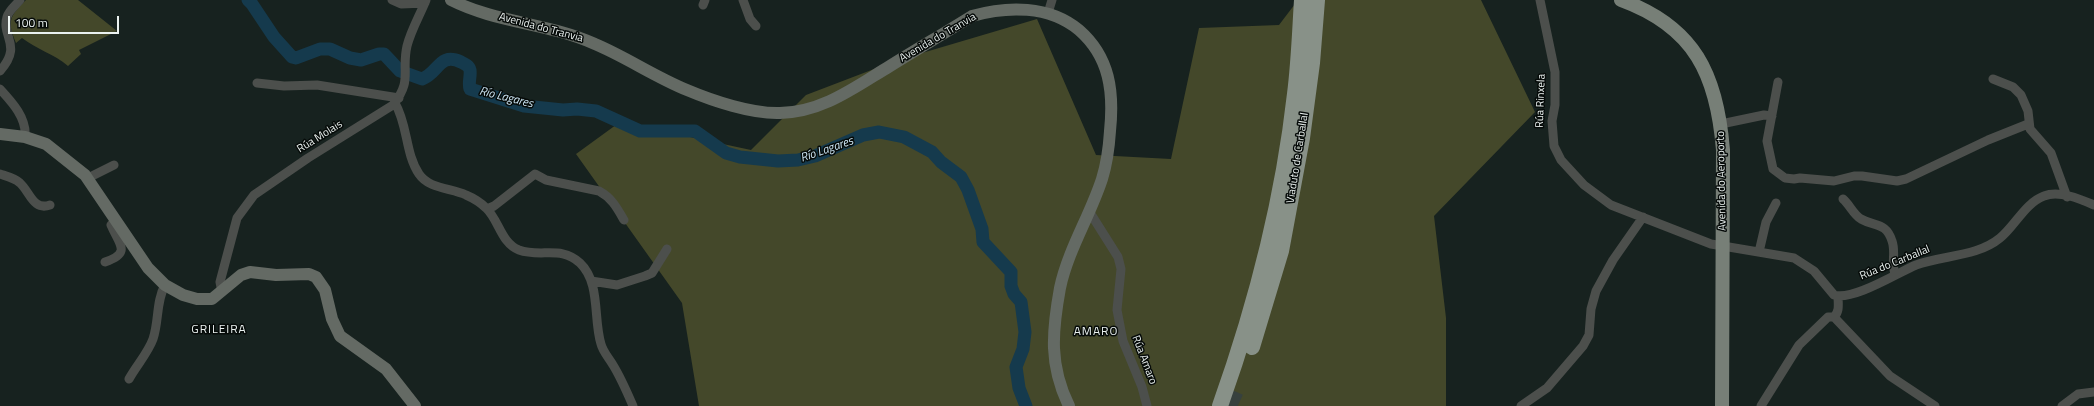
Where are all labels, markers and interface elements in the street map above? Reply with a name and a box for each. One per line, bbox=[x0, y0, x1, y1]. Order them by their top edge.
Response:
scale bar bbox=[10, 8, 121, 34]
street label: Avenida do Tranvia bbox=[498, 10, 584, 46]
street label: Avenida do Tranvia bbox=[897, 11, 979, 65]
text: 100 m bbox=[15, 13, 48, 32]
street label: Rúa Rinxela bbox=[1533, 74, 1549, 128]
water label: Río Lagares bbox=[478, 84, 534, 112]
street label: Viaduto de Carballal bbox=[1284, 112, 1312, 204]
street label: Rúa Molais bbox=[295, 118, 345, 156]
street label: Avenida do Aeroporto bbox=[1715, 131, 1729, 231]
water label: Río Lagares bbox=[799, 134, 855, 166]
street label: Rúa do Carballal bbox=[1858, 243, 1932, 283]
district label: GRILEIRA bbox=[191, 323, 247, 337]
district label: AMARO bbox=[1074, 325, 1118, 339]
street label: Rúa Amaro bbox=[1129, 334, 1159, 386]

